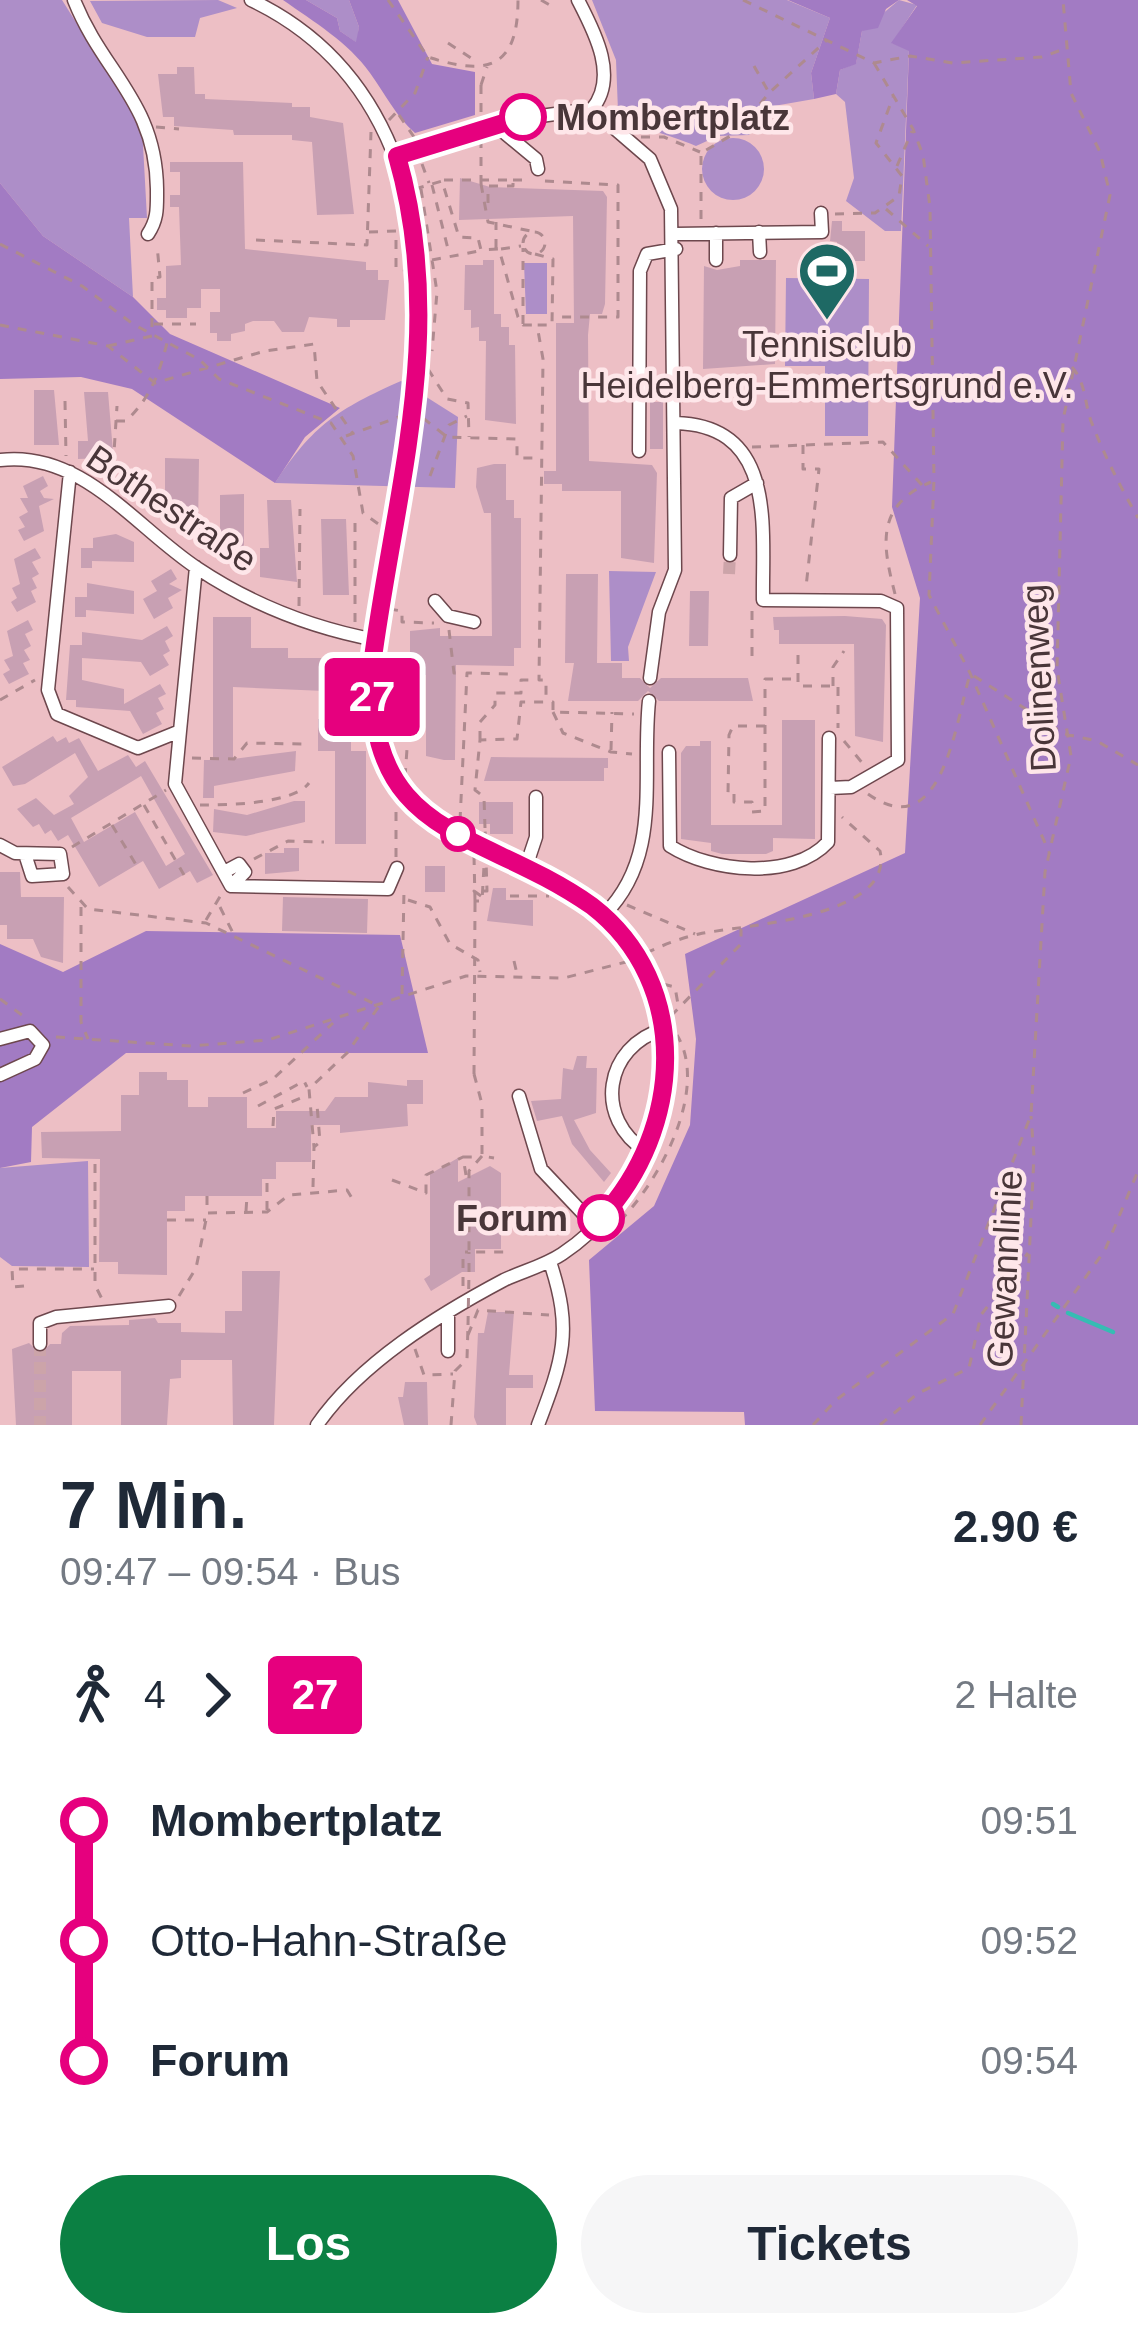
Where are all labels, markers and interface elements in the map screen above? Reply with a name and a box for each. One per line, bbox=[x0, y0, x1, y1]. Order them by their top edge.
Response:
marker: Mombertplatz bbox=[501, 95, 545, 139]
place label: Mombertplatz bbox=[556, 97, 790, 138]
sports icon: Tennisclub Heidelberg-Emmertsgrund e.V. bbox=[796, 240, 858, 322]
place label: Tennisclub Heidelberg-Emmertsgrund e.V. bbox=[581, 324, 1073, 406]
street label: Bothestraße bbox=[79, 437, 264, 580]
street label: Dolinenweg bbox=[1013, 583, 1064, 773]
line badge: 27 bbox=[318, 658, 426, 736]
text: 27 bbox=[349, 673, 395, 720]
unlabelled marker bbox=[442, 818, 474, 850]
street label: Gewannlinie bbox=[979, 1169, 1030, 1369]
marker: Forum bbox=[579, 1196, 623, 1240]
place label: Forum bbox=[456, 1198, 568, 1239]
text: 7 Min. bbox=[60, 1468, 247, 1542]
text: 2.90 € bbox=[953, 1501, 1078, 1552]
text: 09:47 – 09:54 · Bus bbox=[60, 1550, 400, 1593]
icon: walk bbox=[60, 1662, 126, 1728]
icon: forward bbox=[184, 1662, 250, 1728]
text: 27 bbox=[292, 1671, 338, 1718]
text: 4 bbox=[144, 1673, 166, 1716]
text: 2 Halte bbox=[954, 1673, 1078, 1716]
text: Mombertplatz bbox=[150, 1795, 443, 1846]
text: 09:51 bbox=[980, 1799, 1078, 1842]
text: Otto-Hahn-Straße bbox=[150, 1915, 508, 1966]
text: 09:52 bbox=[980, 1919, 1078, 1962]
text: Forum bbox=[150, 2035, 290, 2086]
text: 09:54 bbox=[980, 2039, 1078, 2082]
button: Los bbox=[60, 2175, 557, 2313]
button: Tickets bbox=[581, 2175, 1078, 2313]

